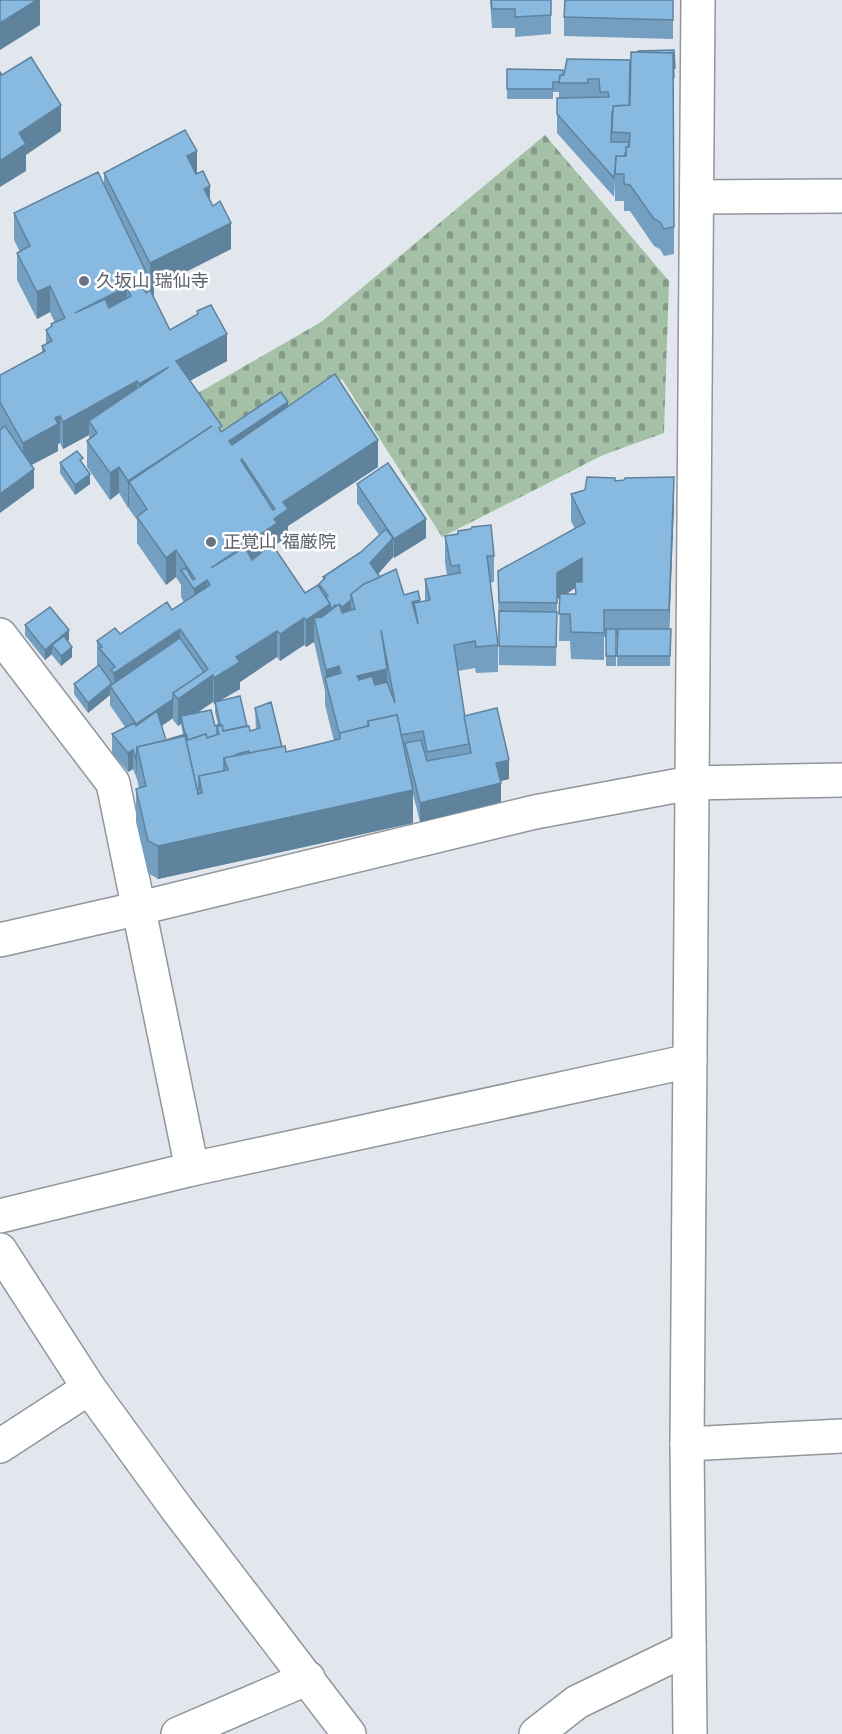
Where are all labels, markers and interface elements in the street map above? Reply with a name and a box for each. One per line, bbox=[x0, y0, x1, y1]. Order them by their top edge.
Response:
place label: 久坂山 瑞仙寺 bbox=[96, 268, 209, 292]
marker: 久坂山 瑞仙寺 bbox=[77, 274, 91, 288]
place label: 正覚山 福厳院 bbox=[223, 529, 336, 553]
marker: 正覚山 福厳院 bbox=[204, 535, 218, 549]

